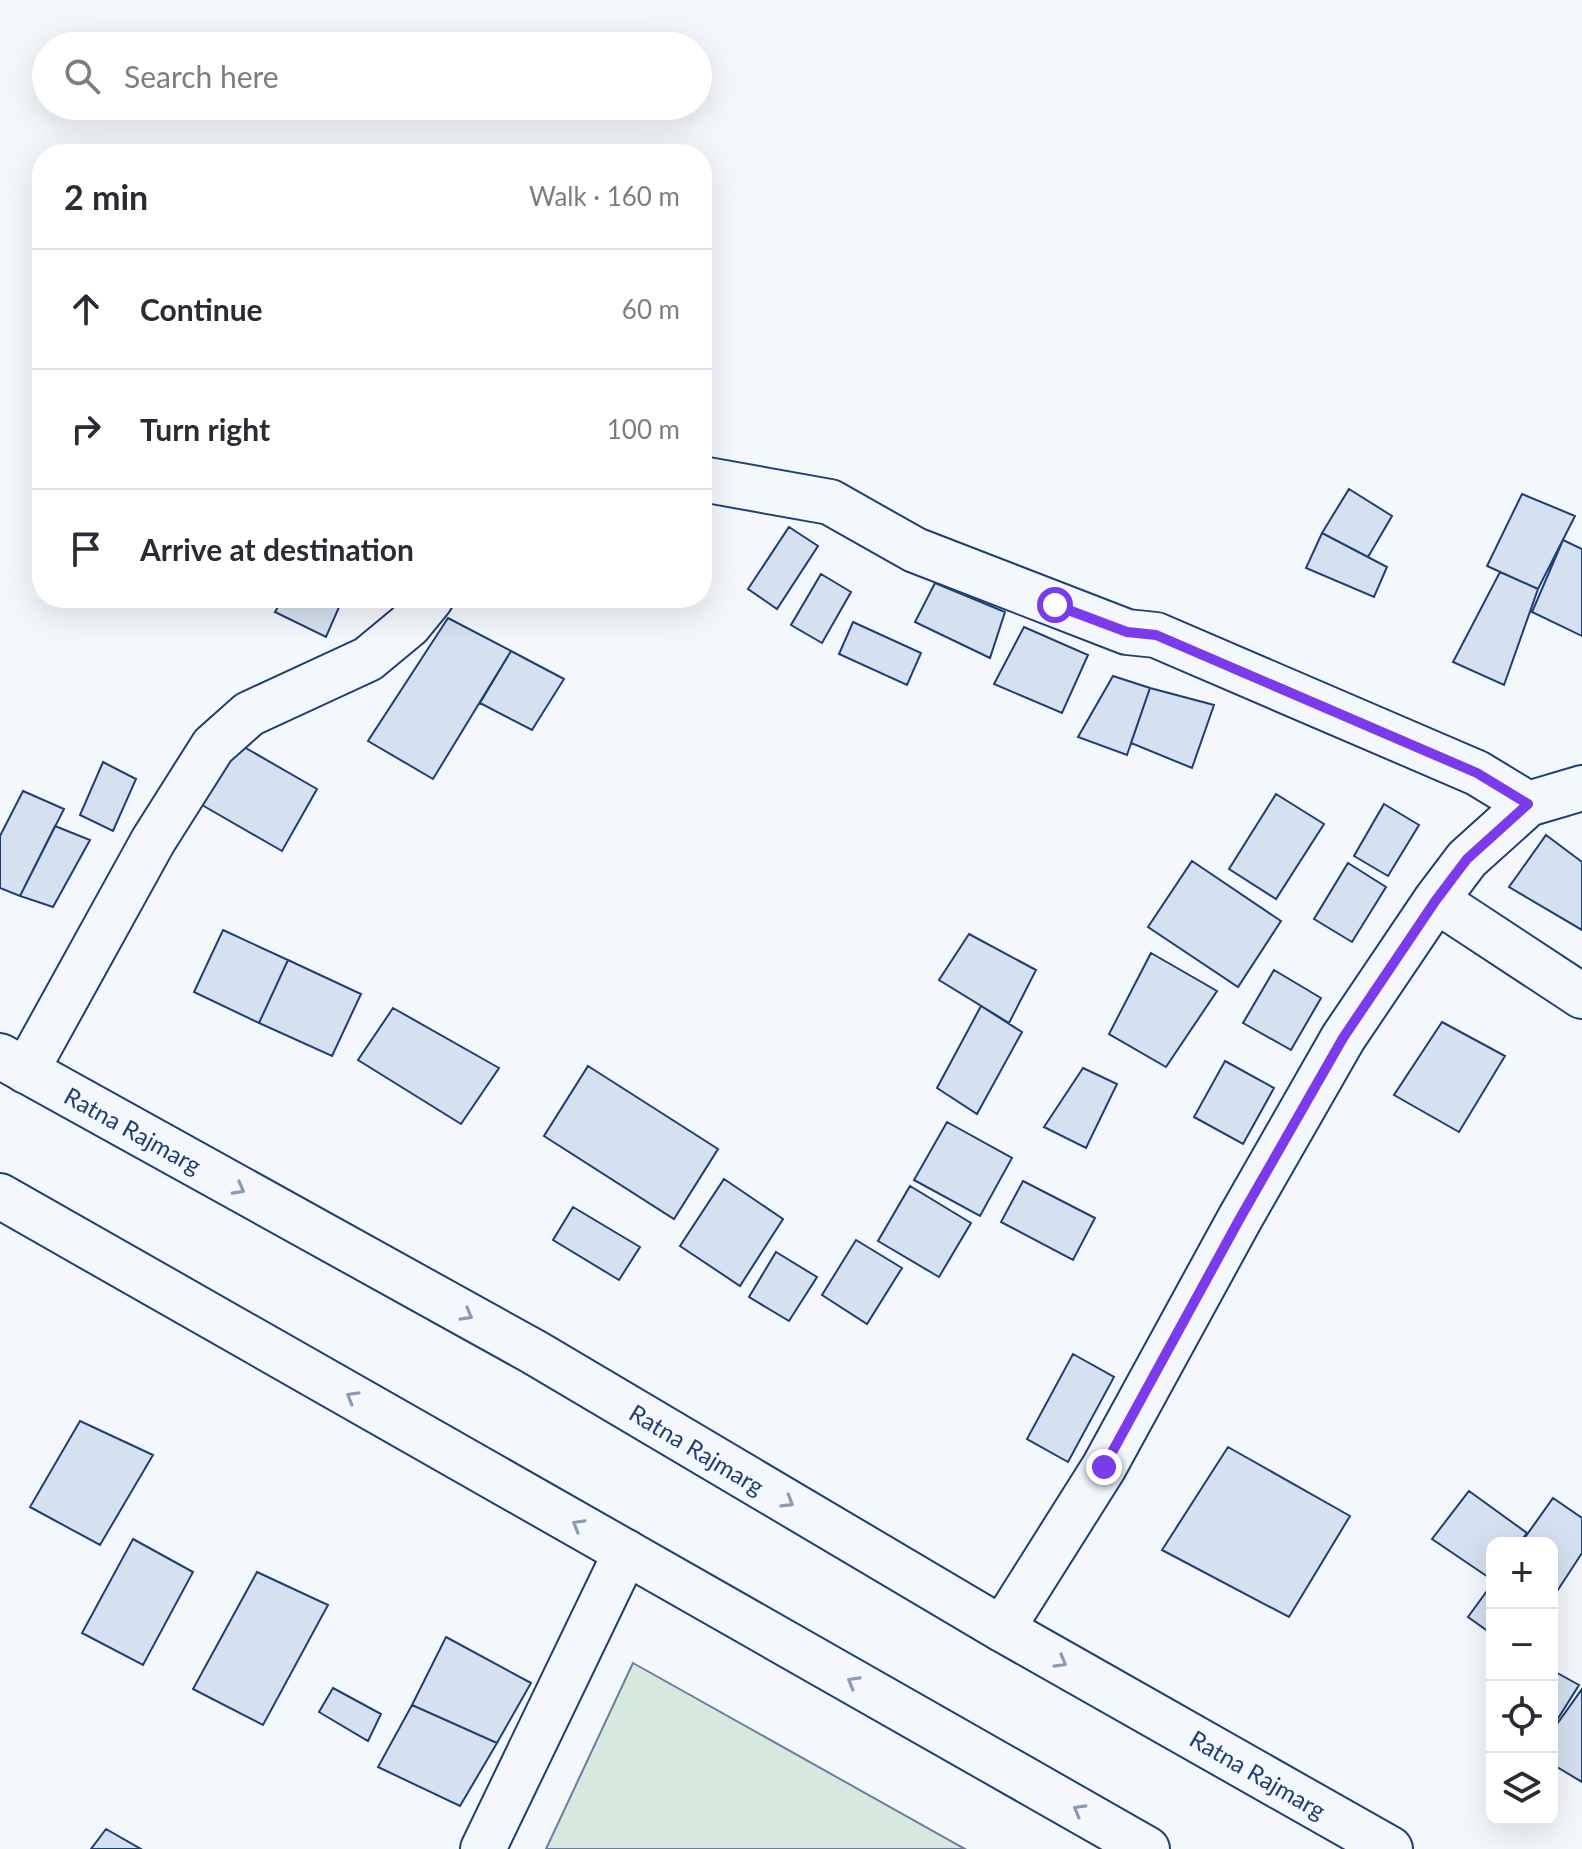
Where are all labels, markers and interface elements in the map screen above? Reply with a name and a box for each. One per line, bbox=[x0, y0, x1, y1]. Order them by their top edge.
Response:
search box bbox=[32, 32, 712, 120]
icon: search bbox=[60, 54, 104, 98]
text: Search here bbox=[124, 58, 279, 94]
text: 2 min bbox=[64, 176, 148, 217]
text: Walk · 160 m bbox=[529, 180, 680, 212]
icon: ahead bbox=[64, 287, 108, 331]
text: Continue bbox=[140, 291, 263, 327]
text: 60 m bbox=[622, 293, 680, 325]
icon: right bbox=[64, 407, 108, 451]
text: Turn right bbox=[140, 411, 270, 447]
text: 100 m bbox=[607, 413, 680, 445]
icon: arrive bbox=[64, 527, 108, 571]
text: Arrive at destination bbox=[140, 531, 414, 567]
route start bbox=[1037, 587, 1073, 623]
street label: Ratna Rajmarg bbox=[60, 1081, 206, 1179]
one-way arrow bbox=[231, 1179, 245, 1195]
one-way arrow bbox=[458, 1305, 473, 1321]
one-way arrow bbox=[347, 1391, 361, 1407]
street label: Ratna Rajmarg bbox=[624, 1397, 770, 1501]
route end bbox=[1086, 1449, 1122, 1485]
one-way arrow bbox=[779, 1492, 794, 1508]
one-way arrow bbox=[572, 1520, 586, 1535]
map controls bbox=[1486, 1537, 1558, 1825]
button: + bbox=[1486, 1537, 1558, 1609]
button: − bbox=[1486, 1609, 1558, 1681]
one-way arrow bbox=[1052, 1652, 1067, 1668]
one-way arrow bbox=[847, 1676, 862, 1692]
button: locate bbox=[1486, 1681, 1558, 1753]
street label: Ratna Rajmarg bbox=[1185, 1723, 1331, 1825]
button: layers bbox=[1486, 1753, 1558, 1825]
one-way arrow bbox=[1073, 1804, 1088, 1820]

